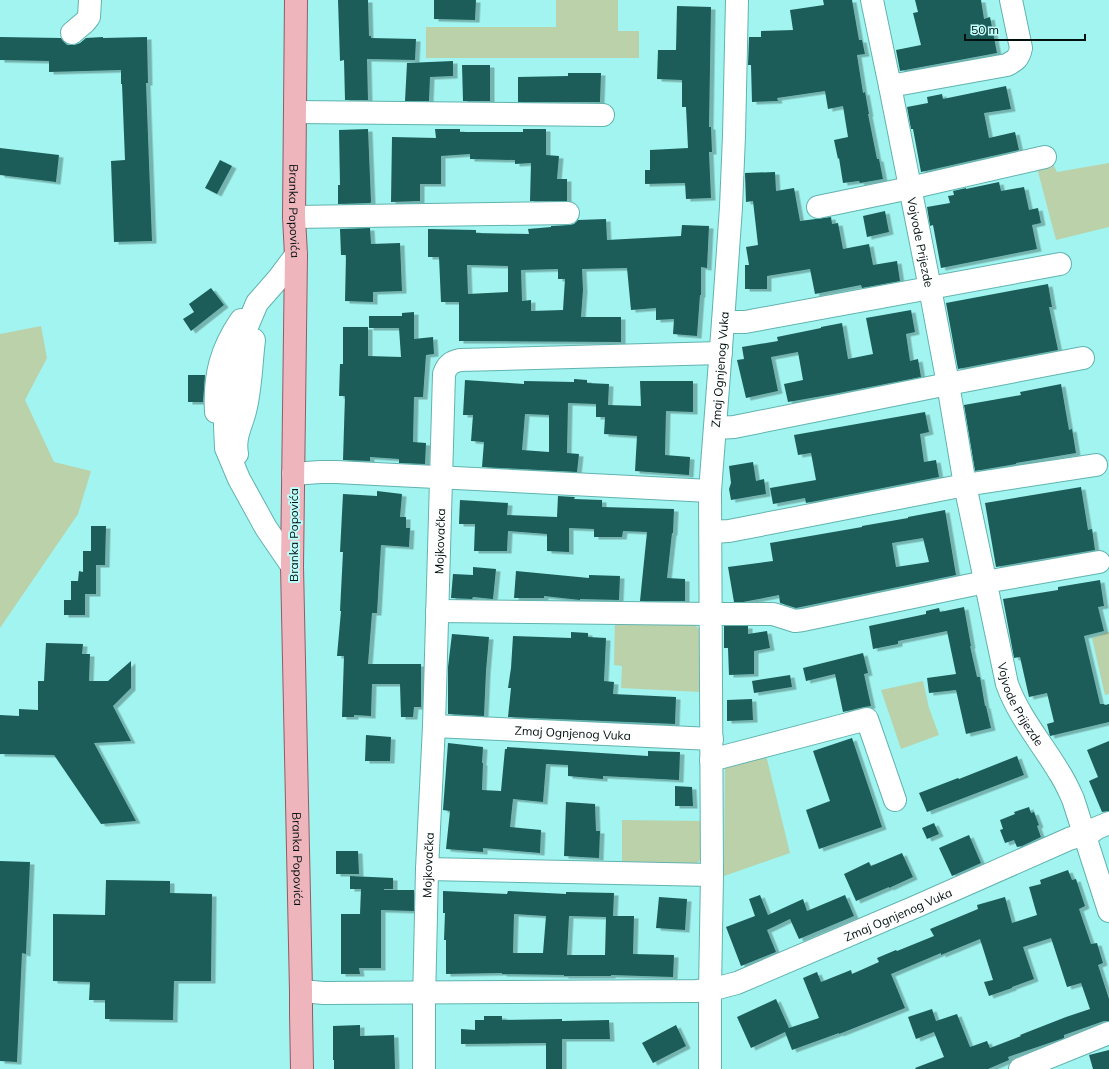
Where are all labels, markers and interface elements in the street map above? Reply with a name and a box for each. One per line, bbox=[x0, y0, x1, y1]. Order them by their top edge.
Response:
scale bar bbox=[965, 16, 1085, 42]
text: 50 m bbox=[971, 22, 999, 37]
street label: Branka Popovića bbox=[286, 164, 304, 258]
street label: Vojvode Prijezde bbox=[905, 196, 937, 288]
street label: Zmaj Ognjenog Vuka bbox=[707, 311, 731, 428]
street label: Branka Popovića bbox=[286, 488, 301, 582]
street label: Mojkovačka bbox=[431, 508, 448, 574]
street label: Vojvode Prijezde bbox=[995, 661, 1047, 749]
street label: Zmaj Ognjenog Vuka bbox=[514, 722, 631, 743]
street label: Branka Popovića bbox=[290, 812, 307, 906]
street label: Mojkovačka bbox=[419, 832, 436, 898]
street label: Zmaj Ognjenog Vuka bbox=[842, 884, 954, 944]

